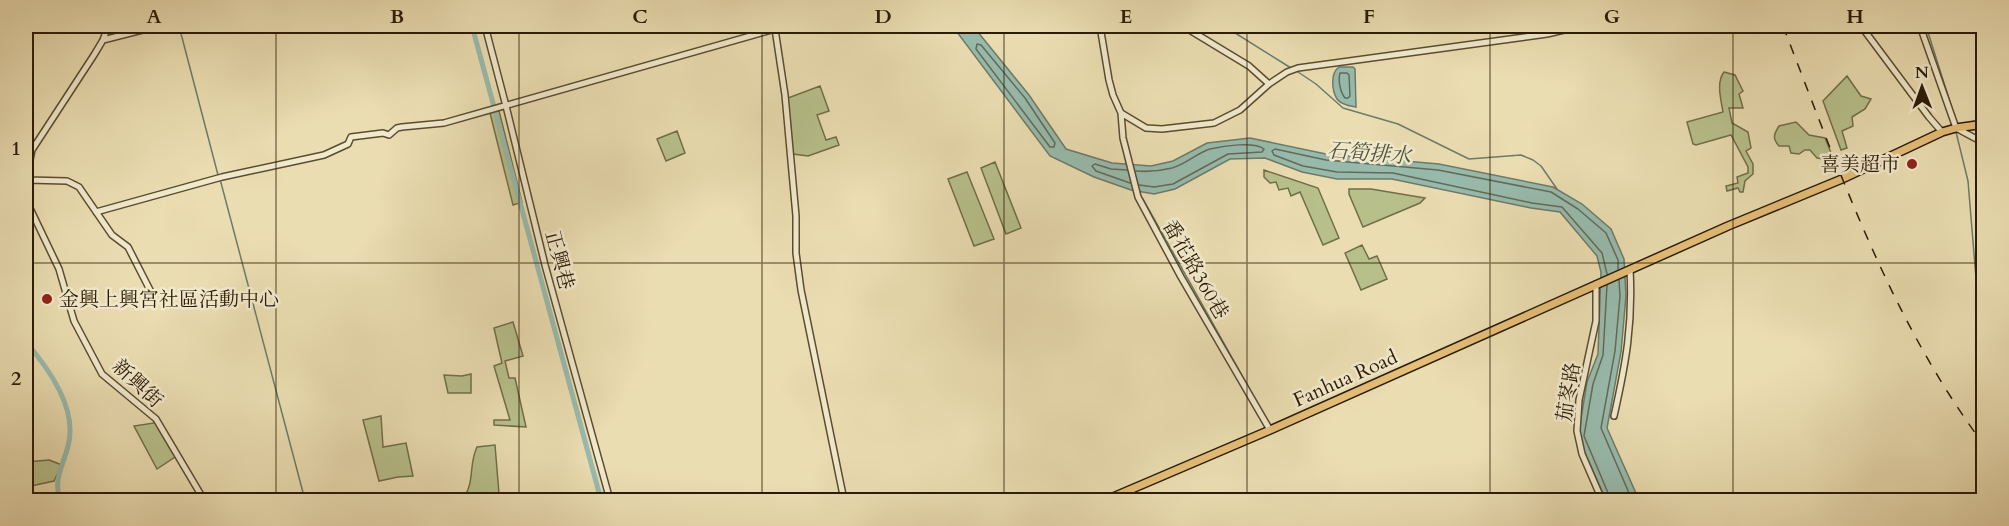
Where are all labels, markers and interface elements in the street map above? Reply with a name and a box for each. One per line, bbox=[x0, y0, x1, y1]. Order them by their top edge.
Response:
text: A bbox=[146, 3, 162, 30]
text: B bbox=[390, 3, 404, 30]
text: C bbox=[632, 3, 648, 30]
text: D bbox=[874, 3, 892, 30]
text: E bbox=[1120, 3, 1132, 30]
text: F bbox=[1363, 3, 1375, 30]
text: G bbox=[1604, 3, 1620, 30]
text: H bbox=[1846, 3, 1864, 30]
north arrow bbox=[1892, 57, 1952, 117]
text: N bbox=[1915, 62, 1929, 84]
text: 1 bbox=[11, 135, 21, 162]
water label: 石筍排水 bbox=[1326, 136, 1414, 171]
place label: 喜美超市 bbox=[1820, 151, 1900, 178]
marker: 喜美超市 bbox=[1905, 157, 1919, 171]
street label: 番花路360巷 bbox=[1156, 215, 1235, 324]
street label: 正興巷 bbox=[539, 228, 580, 293]
place label: 金興上興宮社區活動中心 bbox=[59, 286, 279, 313]
marker: 金興上興宮社區活動中心 bbox=[40, 292, 54, 306]
street label: Fanhua Road bbox=[1289, 343, 1402, 413]
street label: 新興街 bbox=[107, 353, 169, 414]
street label: 茄苳路 bbox=[1550, 360, 1587, 424]
text: 2 bbox=[11, 365, 21, 392]

